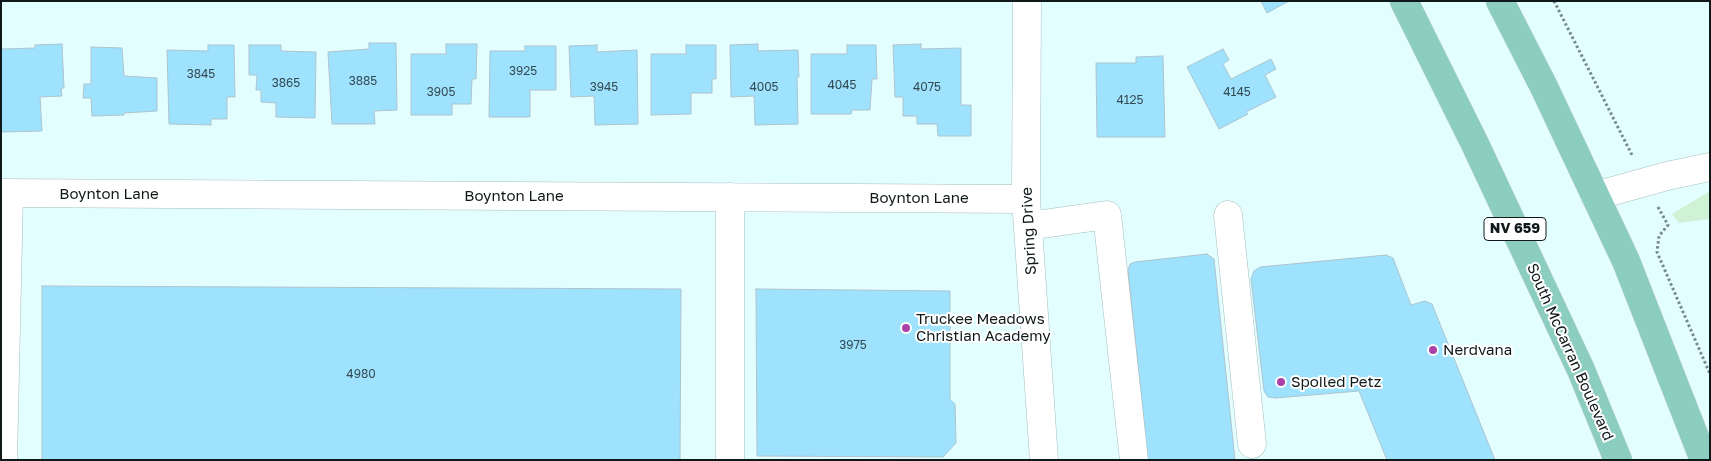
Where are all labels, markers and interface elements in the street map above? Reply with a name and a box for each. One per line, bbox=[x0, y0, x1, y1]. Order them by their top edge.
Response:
house number: 3925 bbox=[509, 64, 537, 78]
house number: 3845 bbox=[187, 67, 215, 81]
house number: 3885 bbox=[349, 74, 377, 88]
house number: 3865 bbox=[272, 76, 300, 90]
house number: 4045 bbox=[827, 78, 857, 92]
house number: 3945 bbox=[590, 80, 618, 94]
house number: 4005 bbox=[749, 80, 779, 94]
house number: 4075 bbox=[913, 80, 941, 94]
house number: 3905 bbox=[427, 85, 455, 99]
house number: 4145 bbox=[1223, 85, 1251, 99]
house number: 4125 bbox=[1116, 93, 1144, 107]
street label: Boynton Lane bbox=[59, 185, 159, 203]
street label: Boynton Lane bbox=[464, 187, 564, 205]
street label: Spring Drive bbox=[1018, 187, 1040, 275]
street label: Boynton Lane bbox=[869, 189, 969, 207]
road number: NV 659 bbox=[1484, 218, 1546, 240]
street label: South McCarran Boulevard bbox=[1523, 261, 1617, 443]
place label: Truckee Meadows Christian Academy bbox=[916, 310, 1051, 345]
marker: Truckee Meadows Christian Academy bbox=[900, 322, 912, 334]
house number: 3975 bbox=[839, 338, 867, 352]
place label: Nerdvana bbox=[1443, 341, 1512, 359]
marker: Nerdvana bbox=[1427, 344, 1439, 356]
house number: 4980 bbox=[346, 367, 376, 381]
place label: Spoiled Petz bbox=[1291, 373, 1381, 391]
marker: Spoiled Petz bbox=[1275, 376, 1287, 388]

